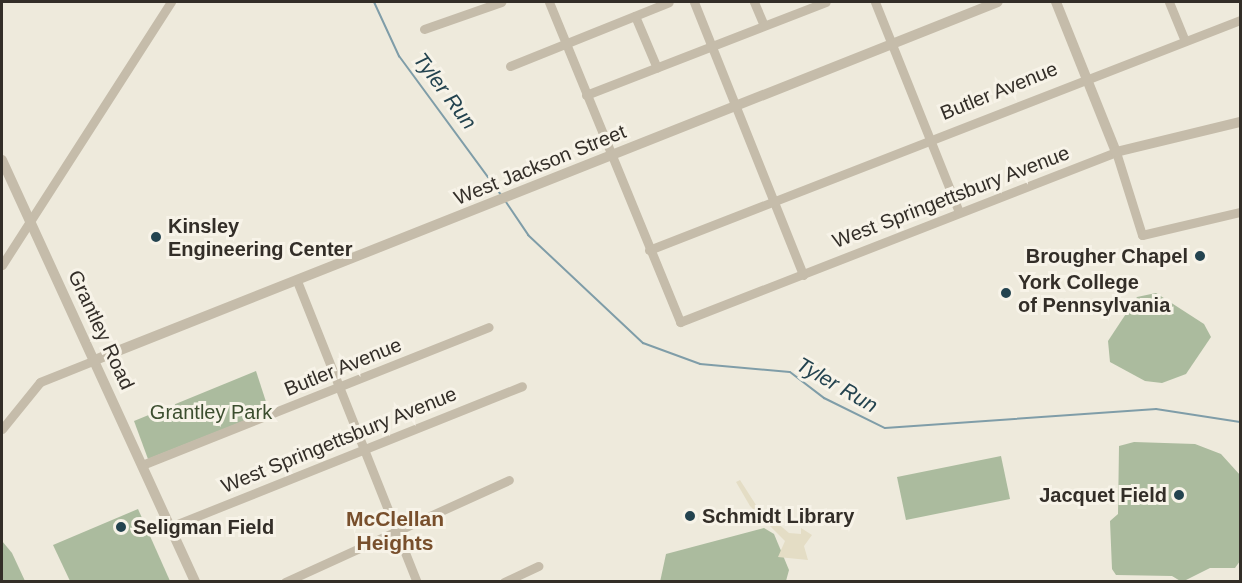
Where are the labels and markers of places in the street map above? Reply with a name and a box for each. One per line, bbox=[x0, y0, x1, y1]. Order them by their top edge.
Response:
place label: Kinsley Engineering Center bbox=[168, 214, 352, 261]
marker: Kinsley Engineering Center bbox=[149, 230, 163, 244]
place label: Brougher Chapel bbox=[1026, 244, 1188, 268]
marker: Brougher Chapel bbox=[1193, 249, 1207, 263]
place label: York College of Pennsylvania bbox=[1018, 270, 1170, 317]
marker: York College of Pennsylvania bbox=[999, 286, 1013, 300]
place label: Jacquet Field bbox=[1039, 483, 1167, 507]
marker: Jacquet Field bbox=[1172, 488, 1186, 502]
place label: Schmidt Library bbox=[702, 504, 854, 528]
marker: Schmidt Library bbox=[683, 509, 697, 523]
place label: Seligman Field bbox=[133, 515, 274, 539]
marker: Seligman Field bbox=[114, 520, 128, 534]

